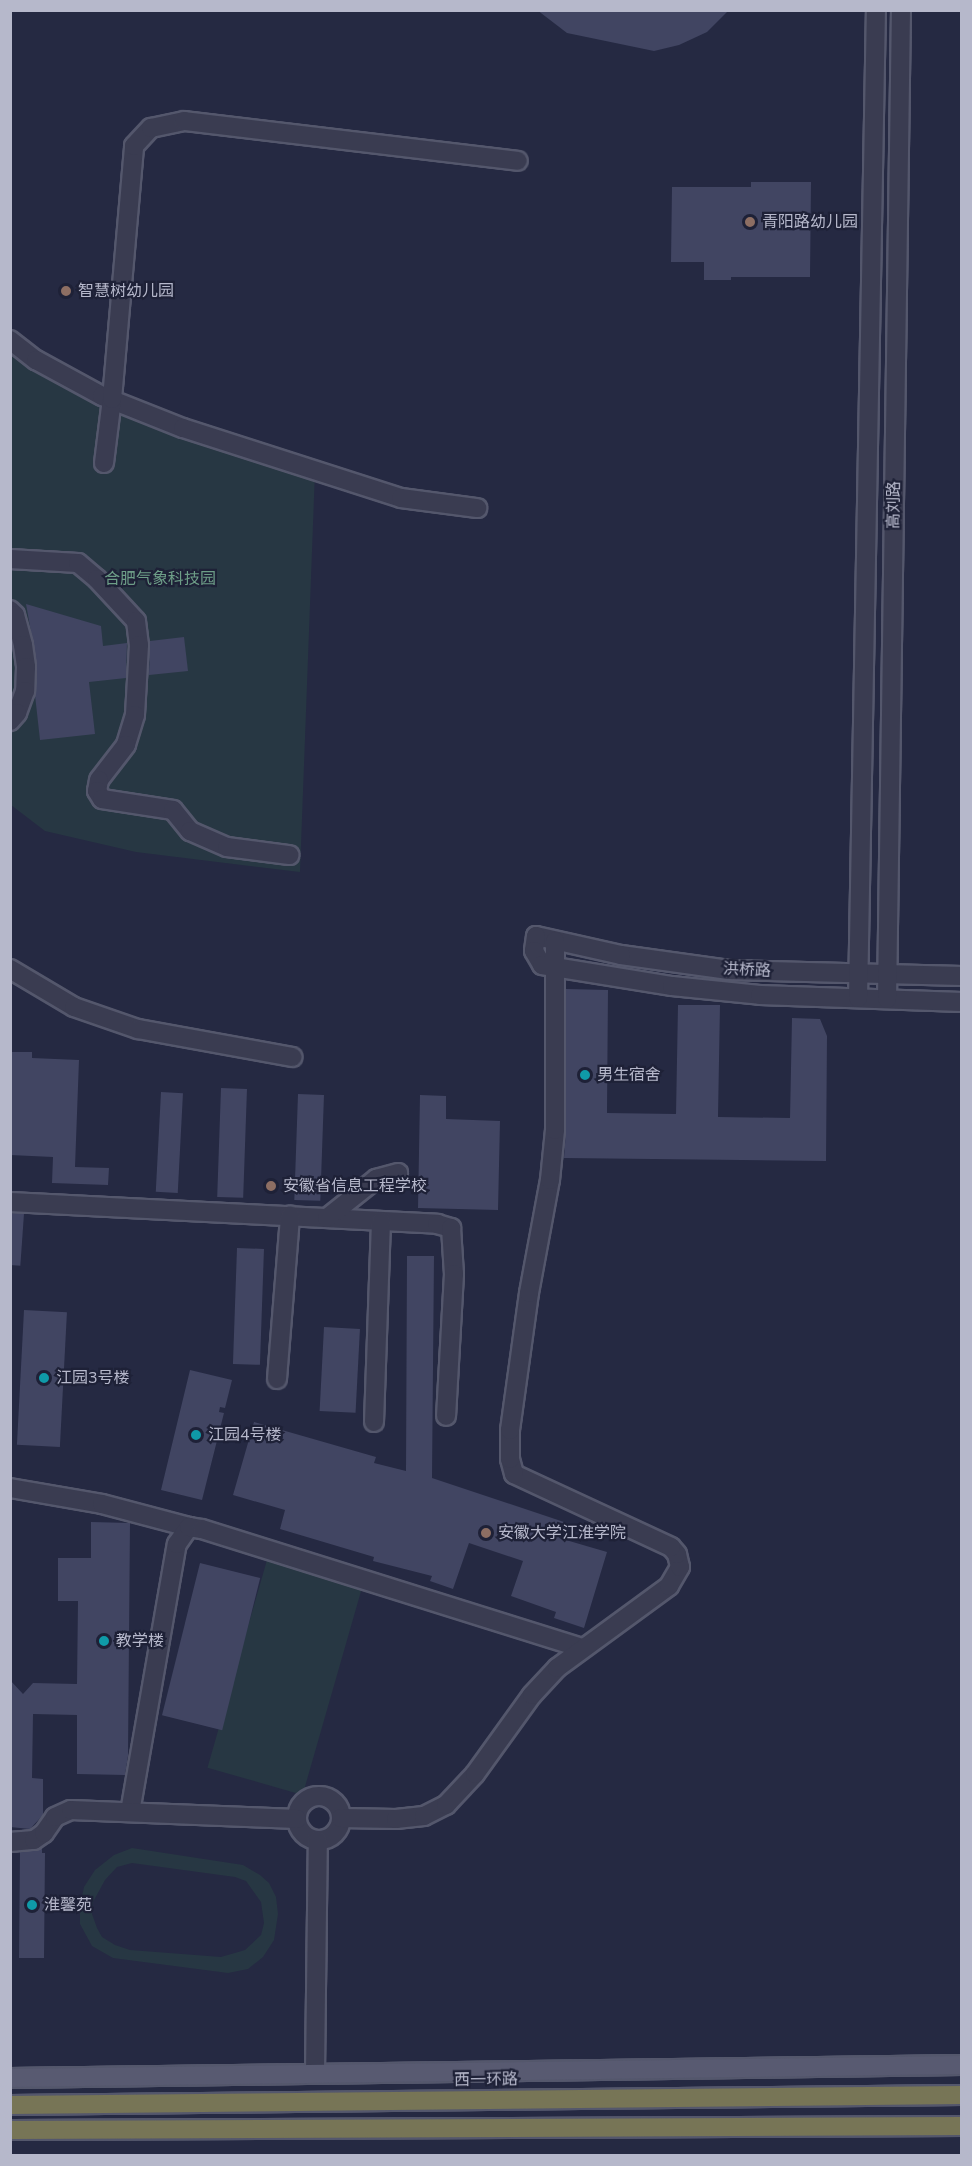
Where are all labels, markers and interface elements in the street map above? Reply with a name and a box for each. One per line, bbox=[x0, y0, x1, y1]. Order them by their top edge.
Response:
place label: 青阳路幼儿园 bbox=[762, 212, 858, 232]
marker: 青阳路幼儿园 bbox=[743, 215, 757, 229]
place label: 智慧树幼儿园 bbox=[78, 281, 174, 301]
marker: 智慧树幼儿园 bbox=[59, 284, 73, 298]
street label: 高刘路 bbox=[884, 481, 904, 529]
park label: 合肥气象科技园 bbox=[104, 569, 216, 589]
street label: 洪桥路 bbox=[723, 959, 771, 981]
place label: 男生宿舍 bbox=[597, 1065, 661, 1085]
marker: 男生宿舍 bbox=[578, 1068, 592, 1082]
place label: 安徽省信息工程学校 bbox=[283, 1176, 427, 1196]
marker: 安徽省信息工程学校 bbox=[264, 1179, 278, 1193]
place label: 江园3号楼 bbox=[56, 1368, 130, 1388]
marker: 江园3号楼 bbox=[37, 1371, 51, 1385]
place label: 江园4号楼 bbox=[208, 1425, 282, 1445]
marker: 江园4号楼 bbox=[189, 1428, 203, 1442]
place label: 安徽大学江淮学院 bbox=[498, 1523, 626, 1543]
marker: 安徽大学江淮学院 bbox=[479, 1526, 493, 1540]
place label: 教学楼 bbox=[116, 1631, 164, 1651]
marker: 教学楼 bbox=[97, 1634, 111, 1648]
place label: 淮馨苑 bbox=[44, 1895, 92, 1915]
marker: 淮馨苑 bbox=[25, 1898, 39, 1912]
street label: 西一环路 bbox=[454, 2070, 518, 2090]

